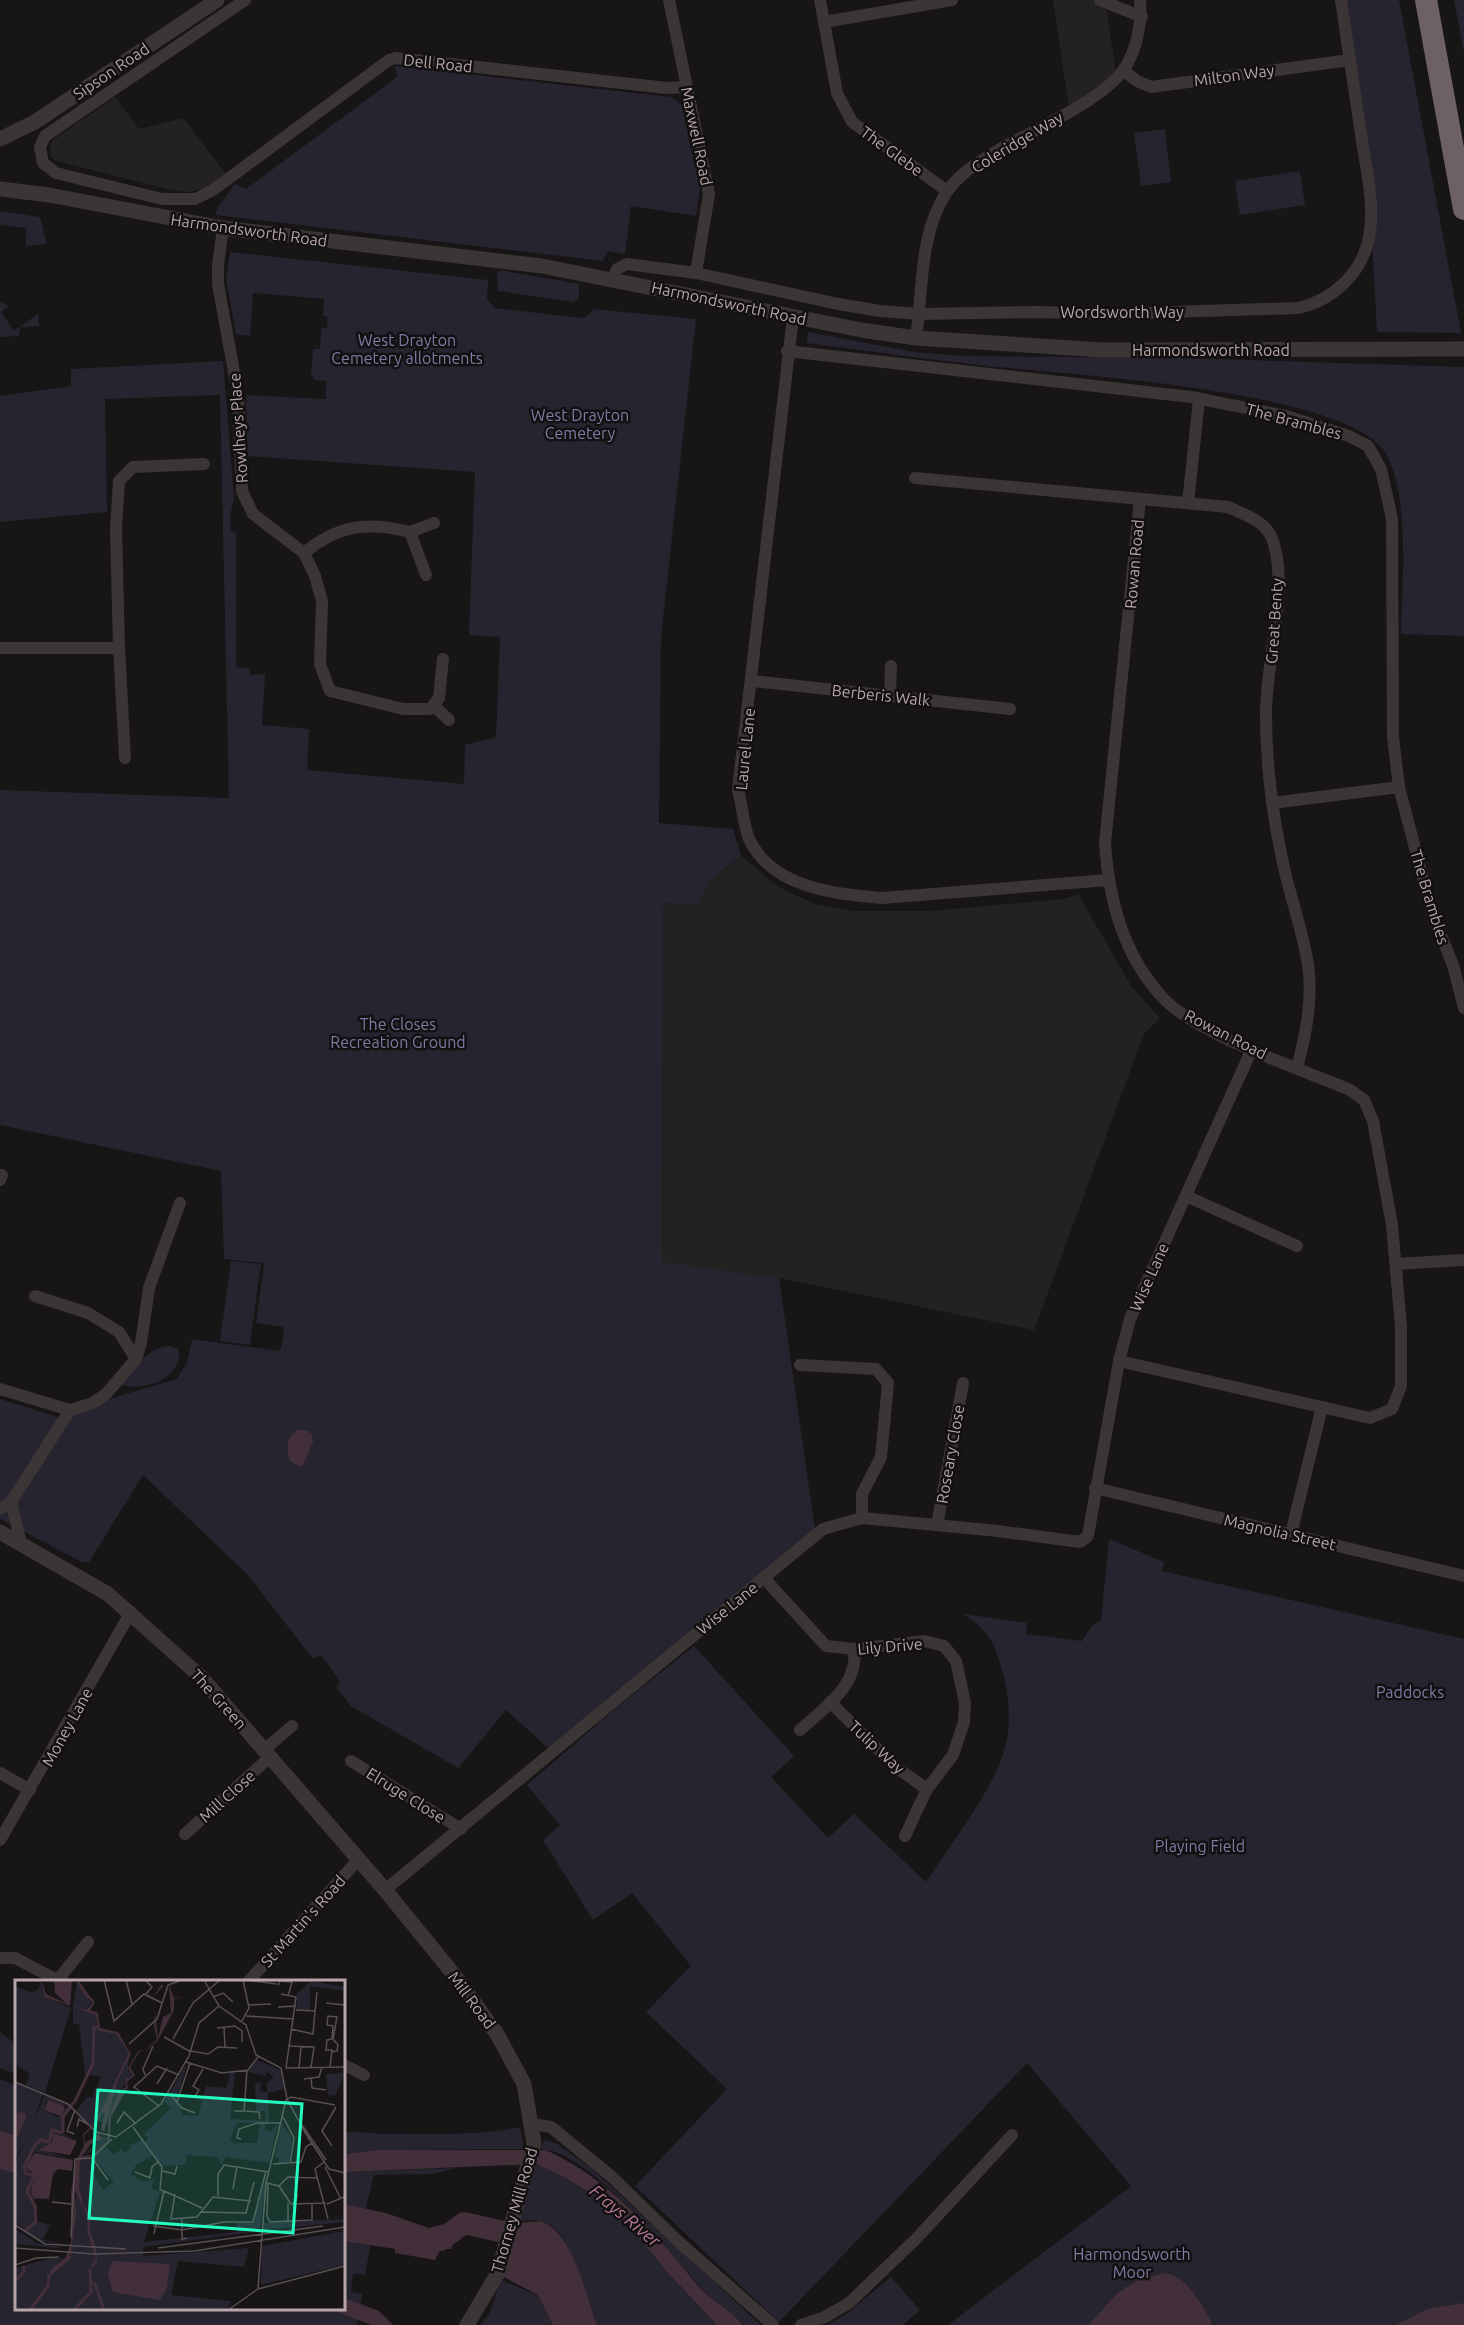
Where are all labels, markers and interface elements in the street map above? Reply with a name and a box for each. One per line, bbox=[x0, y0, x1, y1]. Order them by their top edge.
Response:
street label: Sipson Road bbox=[70, 39, 152, 103]
street label: Dell Road bbox=[403, 50, 473, 76]
street label: Milton Way bbox=[1193, 60, 1276, 90]
street label: Maxwell Road bbox=[678, 85, 716, 187]
street label: Coleridge Way bbox=[968, 107, 1066, 176]
street label: The Glebe bbox=[857, 122, 927, 180]
street label: Harmondsworth Road bbox=[170, 210, 328, 250]
street label: Harmondsworth Road bbox=[650, 278, 808, 328]
street label: Wordsworth Way bbox=[1060, 303, 1184, 321]
park label: West Drayton Cemetery allotments bbox=[331, 331, 483, 367]
street label: Harmondsworth Road bbox=[1132, 341, 1290, 359]
street label: Rowlheys Place bbox=[225, 372, 251, 484]
street label: The Brambles bbox=[1244, 400, 1344, 442]
park label: West Drayton Cemetery bbox=[531, 406, 629, 442]
street label: Rowan Road bbox=[1121, 519, 1147, 609]
street label: Great Benty bbox=[1262, 577, 1286, 664]
street label: Berberis Walk bbox=[831, 681, 931, 709]
street label: Laurel Lane bbox=[732, 707, 758, 791]
street label: The Brambles bbox=[1407, 847, 1453, 947]
street label: Rowan Road bbox=[1182, 1006, 1270, 1062]
park label: The Closes Recreation Ground bbox=[330, 1015, 466, 1051]
street label: Wise Lane bbox=[1126, 1240, 1172, 1314]
street label: Roseary Close bbox=[932, 1403, 968, 1505]
street label: Magnolia Street bbox=[1222, 1510, 1338, 1554]
street label: Wise Lane bbox=[693, 1578, 761, 1638]
street label: Lily Drive bbox=[857, 1634, 923, 1658]
street label: The Green bbox=[188, 1665, 250, 1733]
park label: Paddocks bbox=[1376, 1683, 1444, 1701]
street label: Money Lane bbox=[38, 1685, 96, 1769]
street label: Tulip Way bbox=[846, 1717, 909, 1777]
street label: Elruge Close bbox=[363, 1764, 449, 1826]
street label: Mill Close bbox=[195, 1766, 259, 1826]
park label: Playing Field bbox=[1155, 1837, 1245, 1855]
street label: St Martin's Road bbox=[257, 1872, 349, 1970]
street label: Mill Road bbox=[445, 1968, 499, 2032]
inset map bbox=[15, 1980, 345, 2310]
street label: Thorney Mill Road bbox=[487, 2145, 541, 2275]
water label: Frays River bbox=[586, 2180, 666, 2251]
park label: Harmondsworth Moor bbox=[1073, 2245, 1191, 2281]

